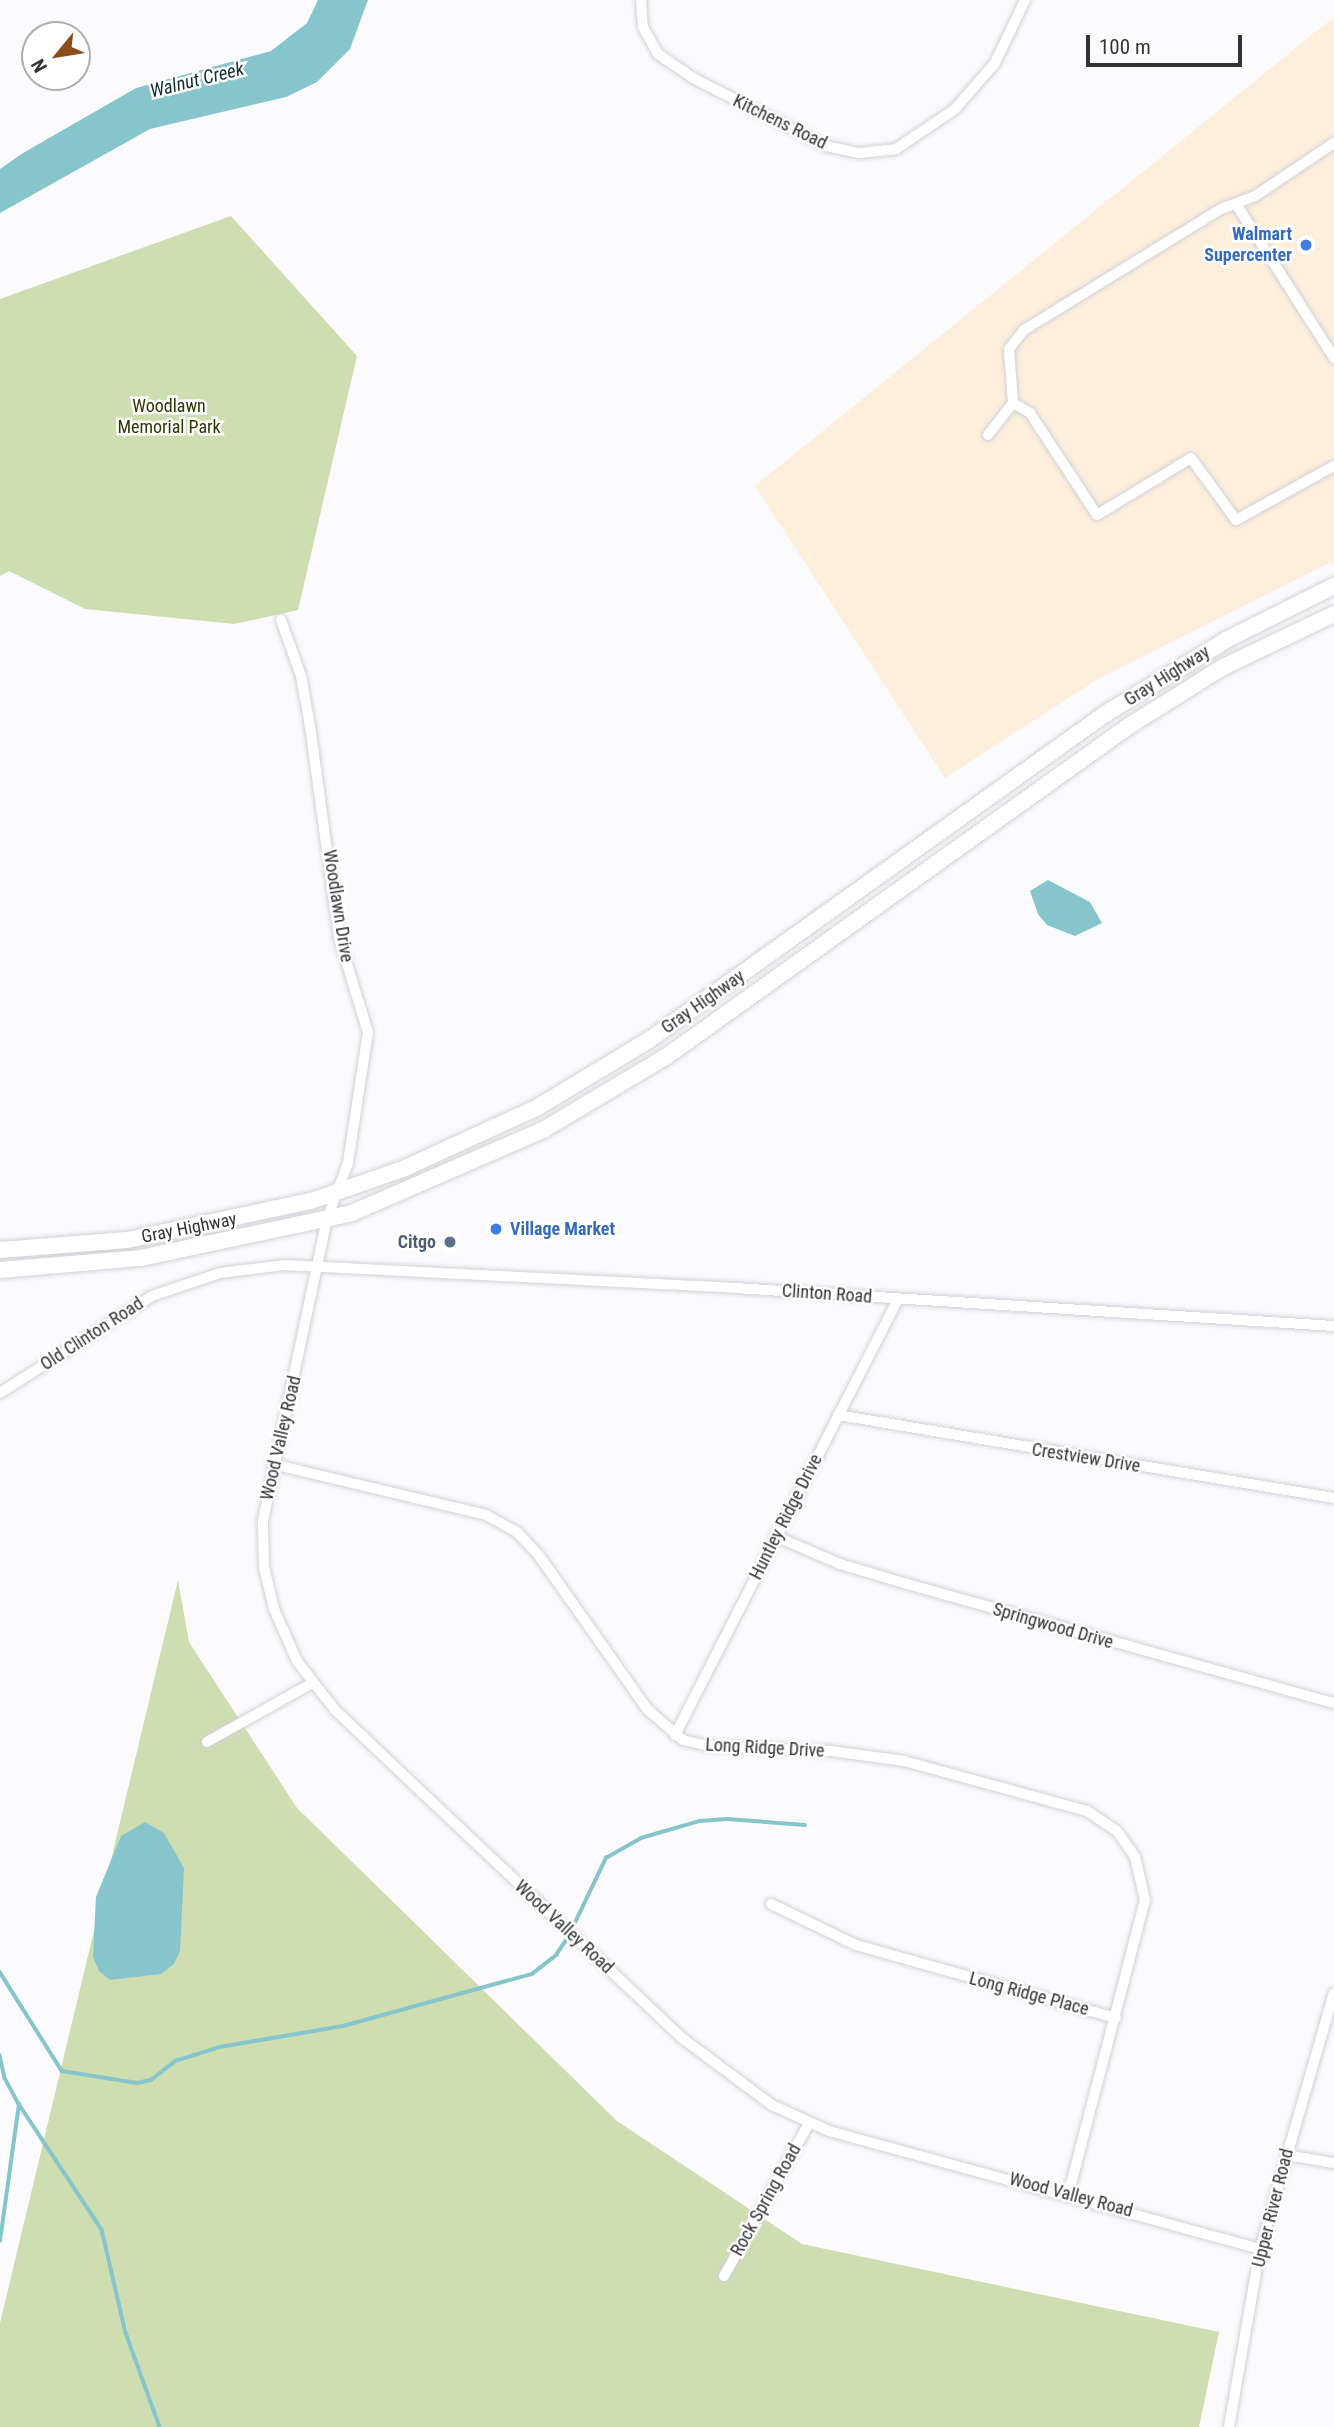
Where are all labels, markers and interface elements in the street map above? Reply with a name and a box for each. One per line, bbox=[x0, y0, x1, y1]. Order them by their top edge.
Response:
north arrow bbox=[21, 21, 91, 91]
scale bar bbox=[1089, 21, 1245, 65]
text: 100 m bbox=[1099, 35, 1151, 59]
text: N bbox=[26, 55, 52, 77]
water label: Walnut Creek bbox=[148, 57, 246, 103]
street label: Kitchens Road bbox=[729, 90, 831, 154]
place label: Walmart Supercenter bbox=[1204, 224, 1292, 266]
marker: Walmart Supercenter bbox=[1298, 237, 1314, 253]
park label: Woodlawn Memorial Park bbox=[117, 396, 221, 438]
street label: Gray Highway bbox=[1120, 641, 1214, 711]
street label: Woodlawn Drive bbox=[318, 848, 358, 964]
street label: Gray Highway bbox=[657, 965, 749, 1039]
street label: Gray Highway bbox=[140, 1208, 238, 1248]
place label: Village Market bbox=[510, 1218, 615, 1240]
marker: Village Market bbox=[488, 1221, 504, 1237]
place label: Citgo bbox=[398, 1231, 436, 1253]
marker: Citgo bbox=[442, 1234, 458, 1250]
street label: Clinton Road bbox=[781, 1280, 873, 1308]
street label: Old Clinton Road bbox=[36, 1293, 148, 1375]
street label: Wood Valley Road bbox=[256, 1374, 306, 1502]
street label: Crestview Drive bbox=[1030, 1439, 1142, 1477]
street label: Huntley Ridge Drive bbox=[745, 1451, 827, 1583]
street label: Springwood Drive bbox=[990, 1599, 1116, 1653]
street label: Long Ridge Drive bbox=[705, 1734, 825, 1762]
street label: Wood Valley Road bbox=[510, 1876, 618, 1978]
street label: Long Ridge Place bbox=[967, 1968, 1091, 2020]
street label: Rock Spring Road bbox=[726, 2140, 806, 2260]
street label: Upper River Road bbox=[1248, 2147, 1298, 2269]
street label: Wood Valley Road bbox=[1007, 2168, 1135, 2222]

